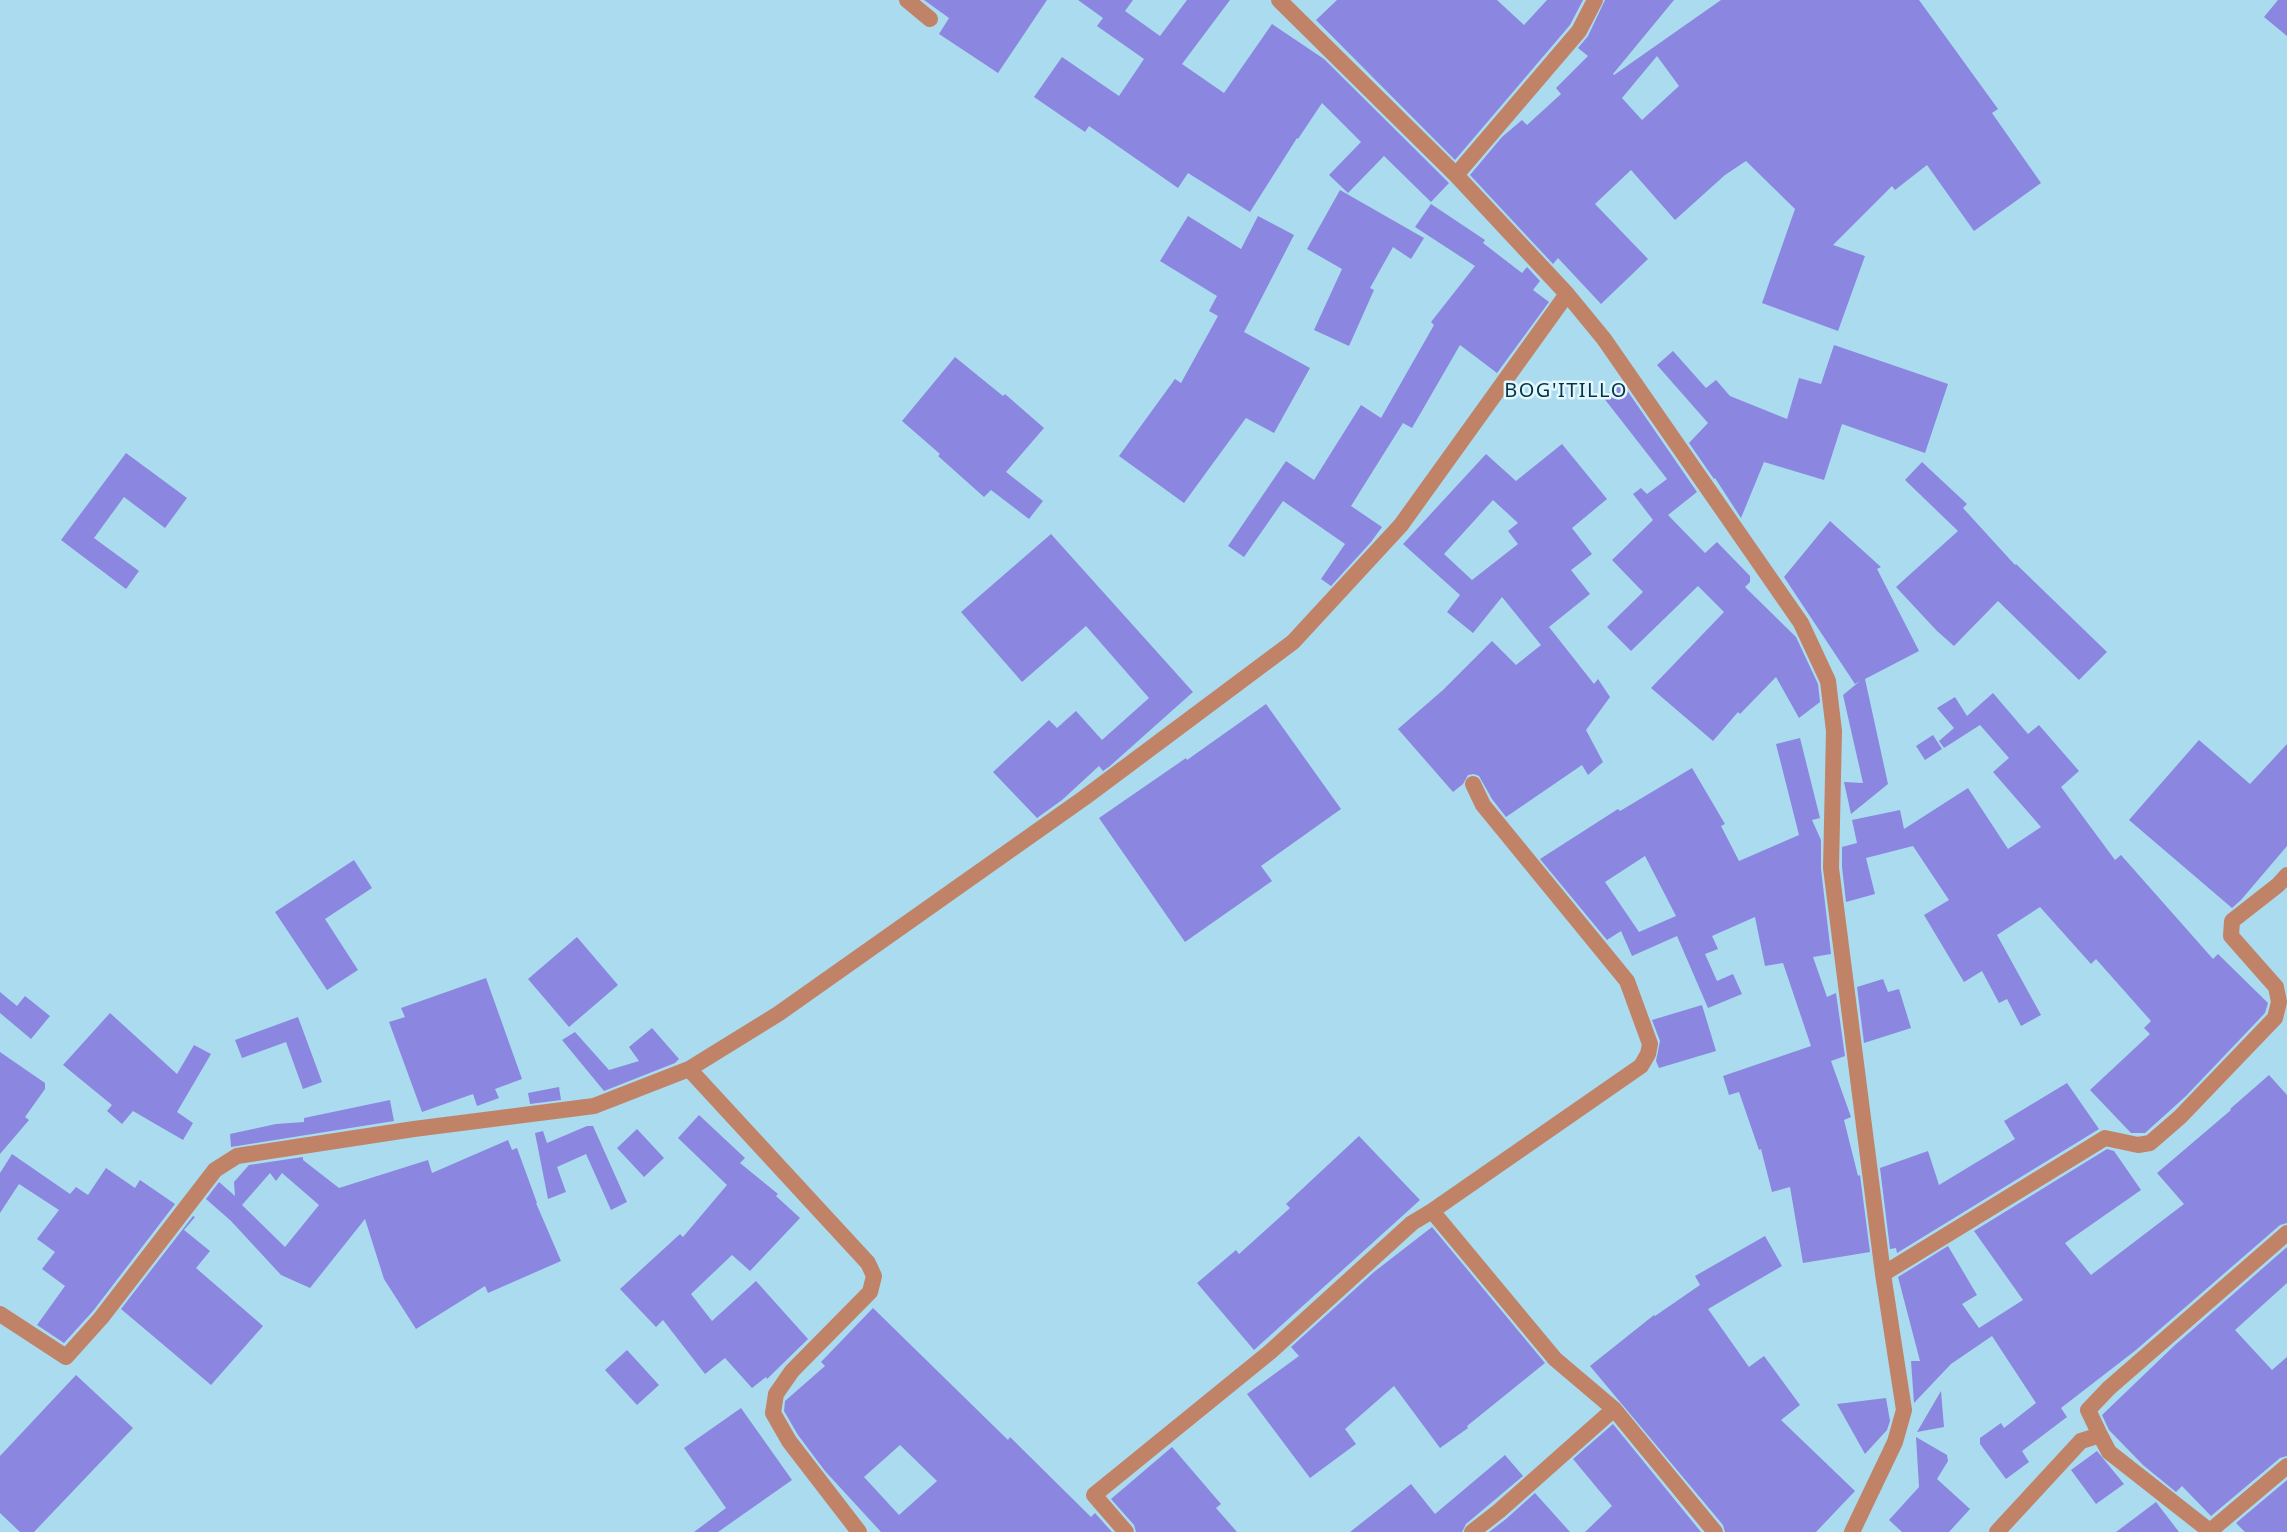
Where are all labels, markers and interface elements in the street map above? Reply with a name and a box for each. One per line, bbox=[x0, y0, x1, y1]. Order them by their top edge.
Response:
district label: BOG'ITILLO bbox=[1504, 379, 1628, 403]

